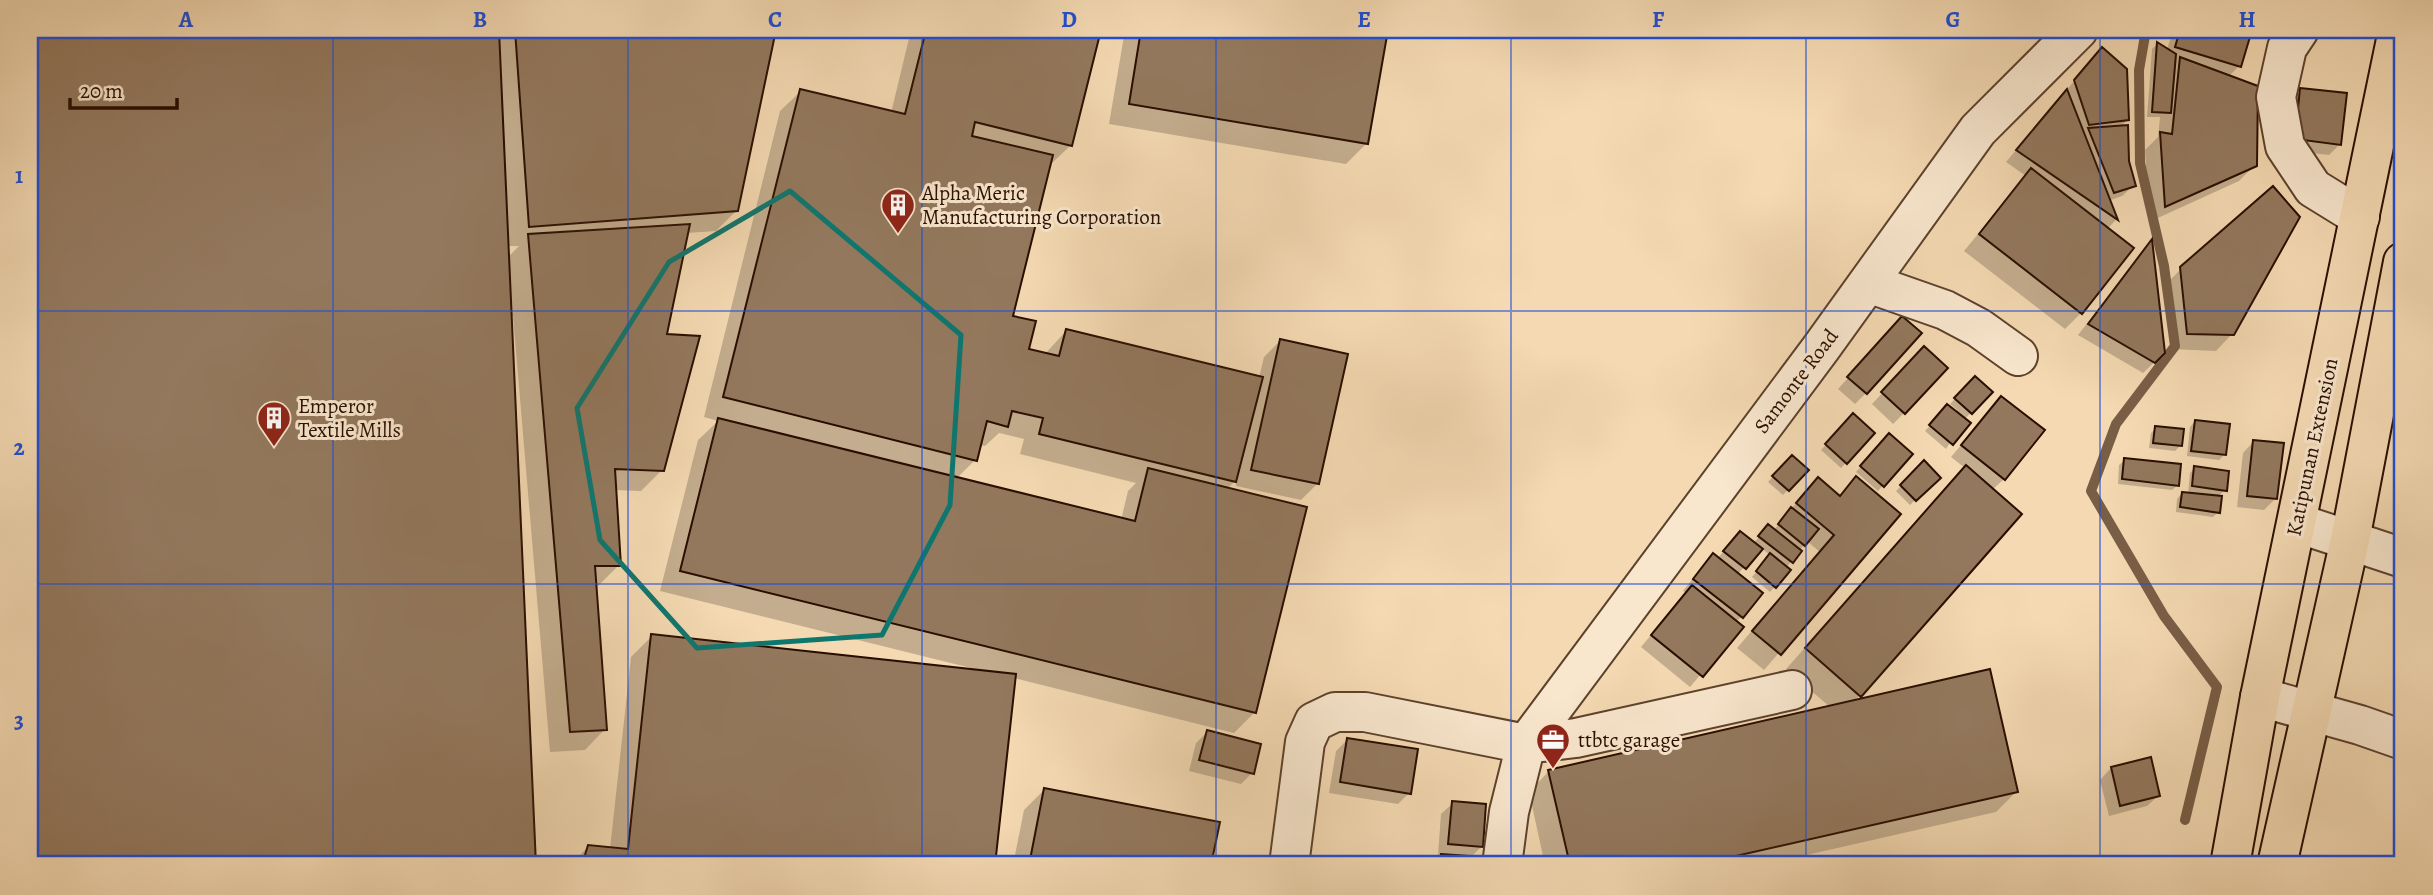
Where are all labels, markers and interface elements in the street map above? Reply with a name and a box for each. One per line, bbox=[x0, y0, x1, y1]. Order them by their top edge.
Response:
text: A bbox=[178, 4, 194, 35]
text: B bbox=[473, 4, 487, 35]
text: C bbox=[768, 4, 782, 35]
text: D bbox=[1061, 4, 1077, 35]
text: E bbox=[1357, 4, 1371, 35]
text: F bbox=[1652, 4, 1665, 35]
text: G bbox=[1945, 4, 1961, 35]
text: H bbox=[2238, 4, 2256, 35]
scale bar bbox=[70, 66, 177, 110]
text: 20 m bbox=[80, 77, 123, 105]
text: 1 bbox=[15, 160, 23, 191]
place label: Alpha Meric Manufacturing Corporation bbox=[921, 179, 1161, 231]
building icon: Alpha Meric Manufacturing Corporation bbox=[879, 186, 917, 235]
street label: Samonte Road bbox=[1747, 322, 1845, 439]
street label: Katipunan Extension bbox=[2279, 355, 2345, 539]
place label: Emperor Textile Mills bbox=[298, 392, 401, 444]
building icon: Emperor Textile Mills bbox=[255, 399, 293, 448]
text: 2 bbox=[13, 432, 25, 463]
text: 3 bbox=[14, 705, 24, 736]
office icon: ttbtc garage bbox=[1534, 721, 1572, 770]
place label: ttbtc garage bbox=[1578, 726, 1680, 754]

